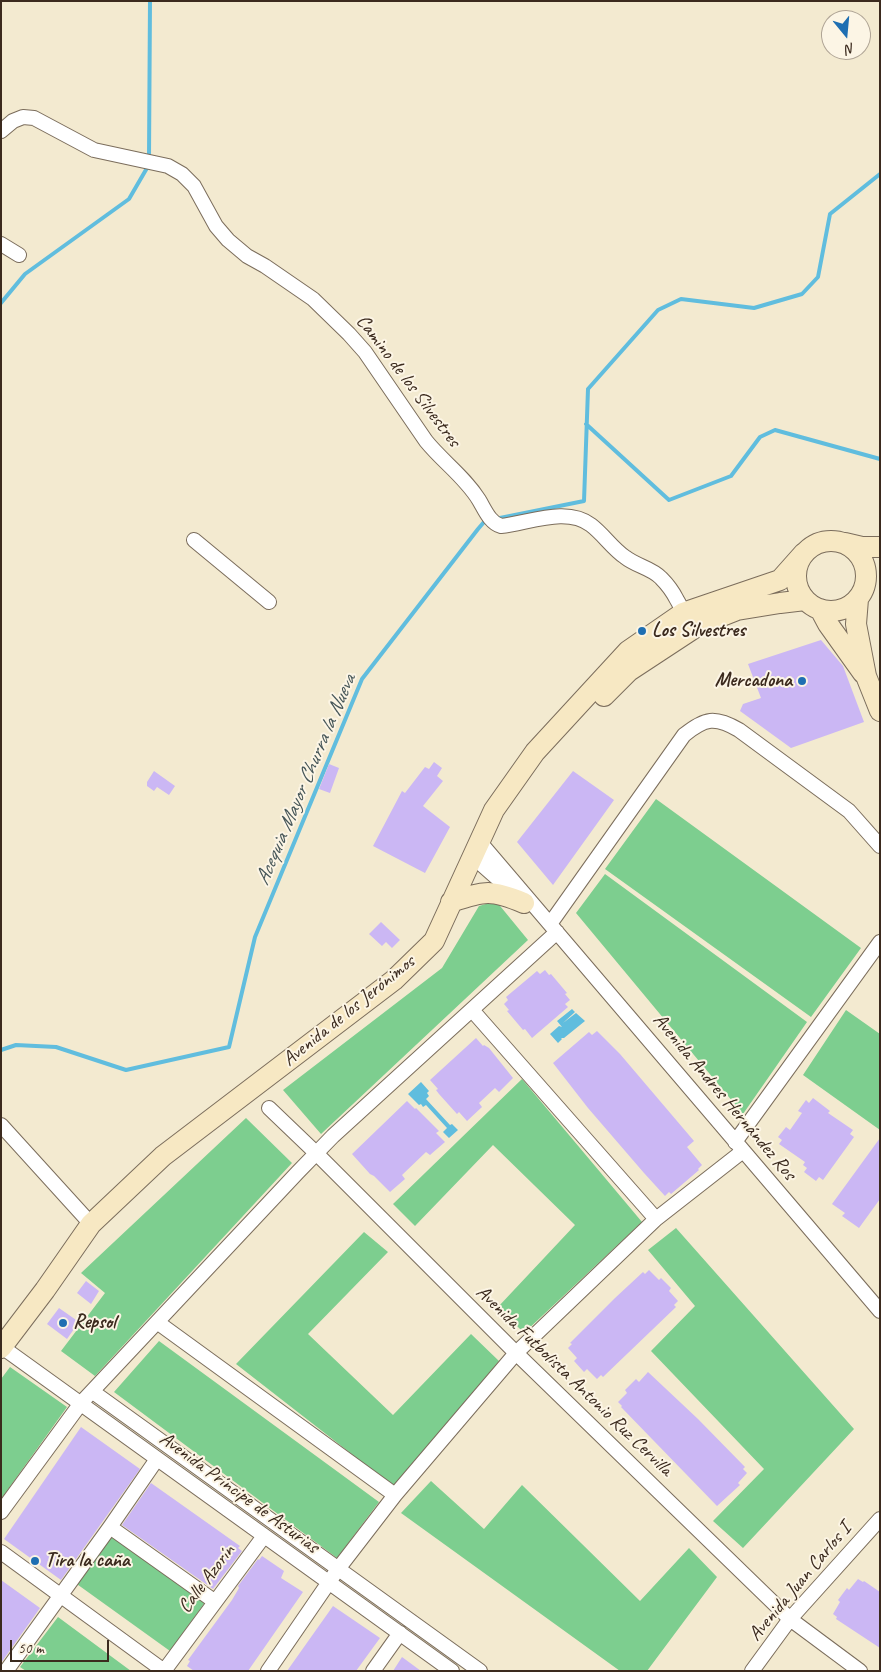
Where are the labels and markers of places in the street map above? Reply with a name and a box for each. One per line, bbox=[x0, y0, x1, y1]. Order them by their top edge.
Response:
place label: Los Silvestres bbox=[652, 619, 745, 643]
marker: Los Silvestres bbox=[636, 625, 648, 637]
place label: Mercadona bbox=[715, 669, 792, 693]
marker: Mercadona bbox=[796, 675, 808, 687]
place label: Repsol bbox=[73, 1311, 116, 1335]
marker: Repsol bbox=[57, 1317, 69, 1329]
place label: Tira la caña bbox=[45, 1549, 130, 1573]
marker: Tira la caña bbox=[29, 1555, 41, 1567]

